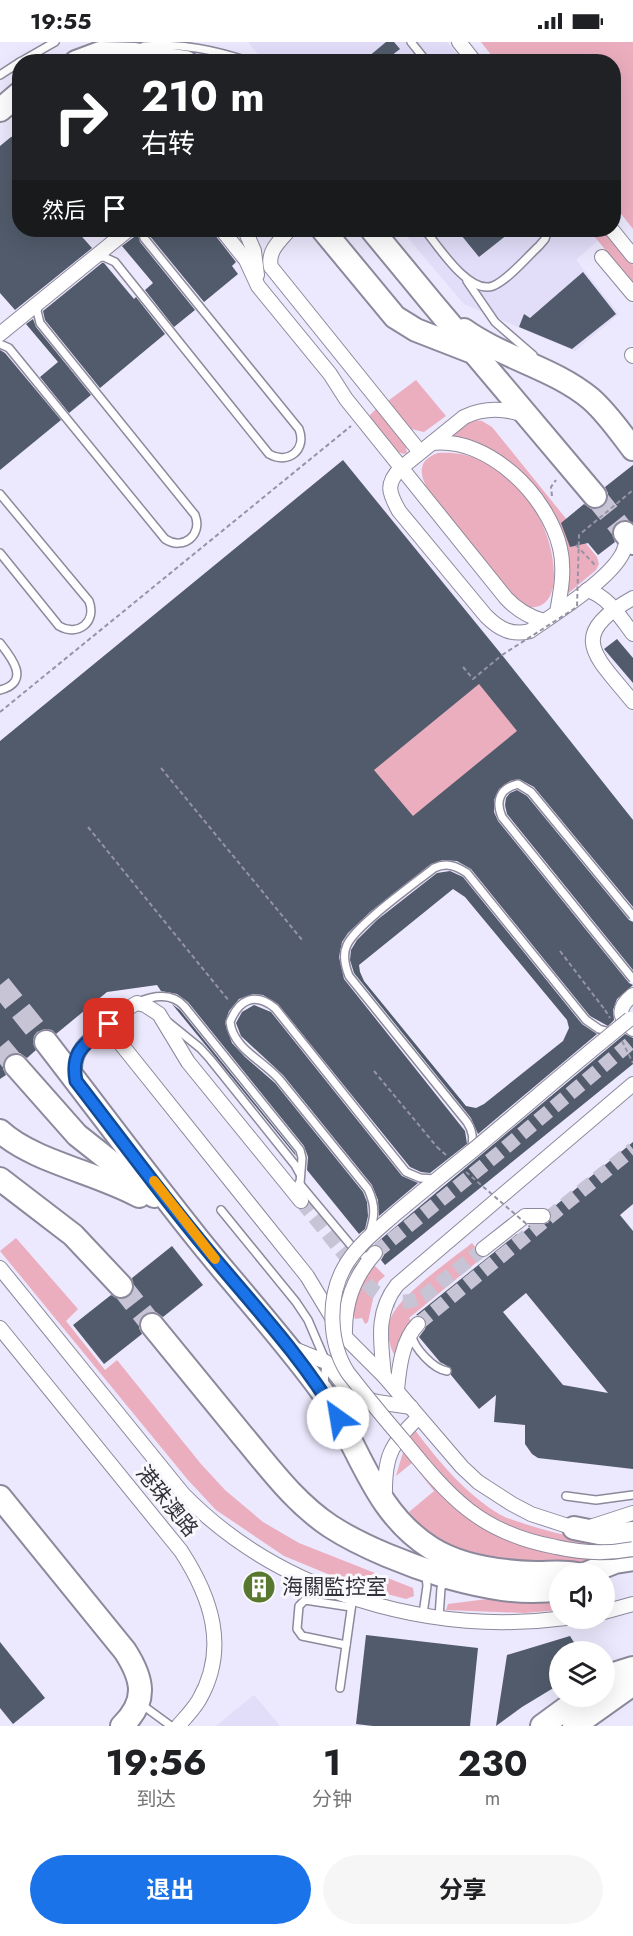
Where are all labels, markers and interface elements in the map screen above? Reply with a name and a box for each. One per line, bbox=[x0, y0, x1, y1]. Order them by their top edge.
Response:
text: 19:55 bbox=[30, 5, 91, 37]
text: 210 m bbox=[141, 66, 265, 127]
icon: right bbox=[42, 78, 120, 156]
text: 右转 bbox=[141, 124, 195, 163]
icon: arrive bbox=[98, 192, 131, 225]
text: 然后 bbox=[42, 194, 86, 226]
pin bbox=[83, 998, 134, 1049]
icon: arrive bbox=[92, 1007, 125, 1040]
position arrow bbox=[306, 1386, 370, 1450]
street label: 港珠澳路 bbox=[129, 1459, 205, 1543]
map controls bbox=[549, 1563, 615, 1707]
button: sound bbox=[549, 1563, 615, 1629]
building icon: 海關監控室 bbox=[241, 1569, 277, 1605]
place label: 海關監控室 bbox=[282, 1572, 387, 1602]
button: layers bbox=[549, 1641, 615, 1707]
text: 19:56 bbox=[105, 1736, 207, 1788]
text: 1 bbox=[323, 1736, 341, 1788]
text: 230 bbox=[458, 1737, 528, 1789]
text: m bbox=[485, 1784, 500, 1813]
text: 到达 bbox=[136, 1785, 176, 1814]
text: 分钟 bbox=[312, 1785, 352, 1814]
button: 退出 bbox=[30, 1855, 311, 1924]
button: 分享 bbox=[323, 1855, 603, 1924]

